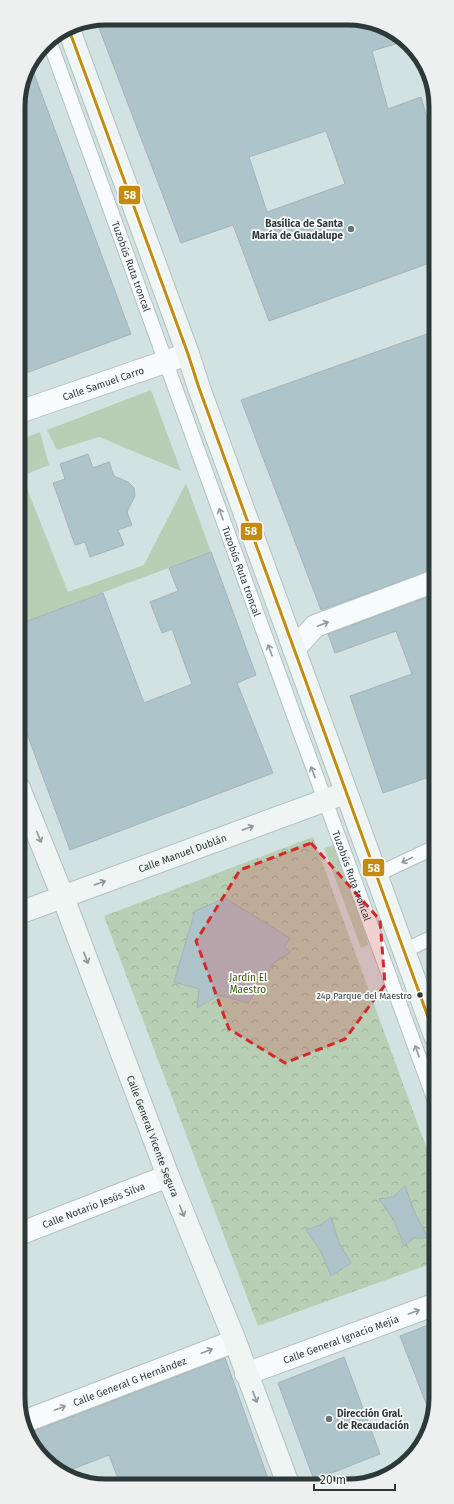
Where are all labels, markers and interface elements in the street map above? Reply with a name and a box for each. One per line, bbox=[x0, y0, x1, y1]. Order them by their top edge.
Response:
line badge: 58 bbox=[118, 185, 141, 205]
text: 58 bbox=[124, 189, 137, 202]
place label: Basílica de Santa María de Guadalupe bbox=[252, 217, 344, 242]
street label: Tuzobús Ruta troncal bbox=[109, 220, 153, 314]
marker: Basílica de Santa María de Guadalupe bbox=[346, 224, 356, 234]
street label: Calle Samuel Carro bbox=[61, 364, 146, 404]
one-way arrow bbox=[217, 508, 225, 520]
line badge: 58 bbox=[240, 522, 263, 541]
street label: Tuzobús Ruta troncal bbox=[219, 525, 263, 618]
text: 58 bbox=[245, 525, 258, 538]
one-way arrow bbox=[317, 619, 329, 627]
one-way arrow bbox=[265, 644, 273, 656]
one-way arrow bbox=[309, 766, 317, 778]
one-way arrow bbox=[241, 824, 253, 832]
street label: Tuzobús Ruta troncal bbox=[329, 829, 373, 923]
one-way arrow bbox=[35, 831, 43, 843]
street label: Calle Manuel Dublán bbox=[137, 832, 228, 876]
one-way arrow bbox=[401, 857, 413, 864]
line badge: 58 bbox=[362, 858, 385, 877]
text: 58 bbox=[368, 862, 381, 875]
one-way arrow bbox=[93, 879, 105, 887]
one-way arrow bbox=[83, 952, 91, 964]
park label: Jardín El Maestro bbox=[229, 971, 267, 996]
marker: 24p Parque del Maestro bbox=[415, 990, 425, 1000]
place label: 24p Parque del Maestro bbox=[317, 991, 412, 1001]
one-way arrow bbox=[413, 1045, 420, 1058]
street label: Calle General Vicente Segura bbox=[124, 1074, 181, 1199]
street label: Calle Notario Jesús Silva bbox=[41, 1180, 147, 1231]
one-way arrow bbox=[179, 1204, 187, 1216]
one-way arrow bbox=[408, 1307, 420, 1315]
street label: Calle General Ignacio Mejía bbox=[282, 1313, 401, 1367]
one-way arrow bbox=[201, 1347, 213, 1355]
street label: Calle General G Hernández bbox=[71, 1355, 189, 1409]
one-way arrow bbox=[251, 1390, 259, 1402]
one-way arrow bbox=[53, 1403, 65, 1411]
place label: Dirección Gral. de Recaudación bbox=[337, 1407, 409, 1432]
marker: Dirección Gral. de Recaudación bbox=[324, 1414, 334, 1424]
scale bar bbox=[314, 1466, 395, 1492]
text: 20 m bbox=[320, 1473, 346, 1487]

